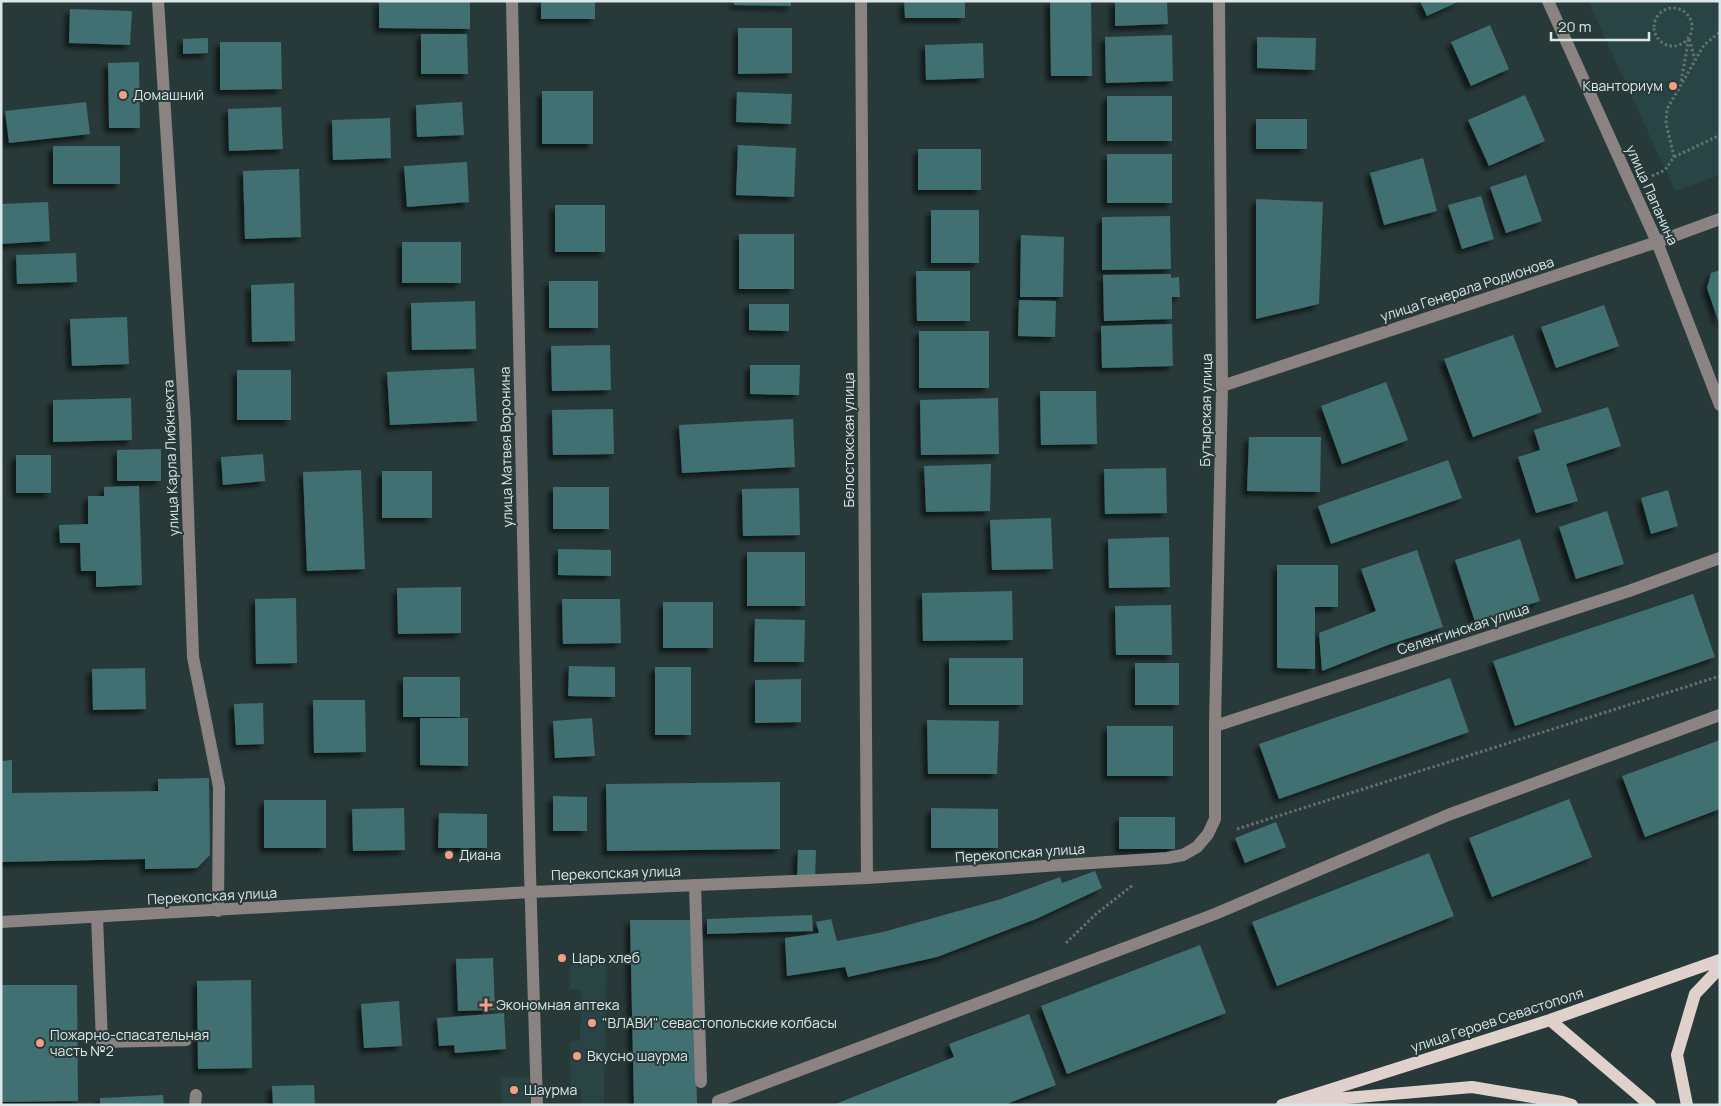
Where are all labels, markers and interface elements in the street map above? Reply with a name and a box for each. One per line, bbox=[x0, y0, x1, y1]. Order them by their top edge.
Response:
scale bar bbox=[1551, 10, 1648, 42]
text: 20 m bbox=[1558, 16, 1591, 37]
place label: Кванториум bbox=[1583, 76, 1663, 95]
marker: Кванториум bbox=[1667, 80, 1679, 92]
place label: Домашний bbox=[133, 85, 204, 104]
marker: Домашний bbox=[117, 89, 129, 101]
street label: улица Папанина bbox=[1622, 142, 1683, 248]
street label: улица Генерала Родионова bbox=[1378, 251, 1556, 326]
street label: Бутырская улица bbox=[1195, 353, 1216, 467]
street label: улица Матвея Воронина bbox=[495, 366, 516, 528]
street label: Белостокская улица bbox=[839, 372, 858, 508]
street label: улица Карла Либкнехта bbox=[158, 380, 183, 536]
street label: Селенгинская улица bbox=[1394, 598, 1531, 659]
street label: Перекопская улица bbox=[954, 838, 1085, 867]
place label: Диана bbox=[459, 845, 501, 864]
marker: Диана bbox=[443, 849, 455, 861]
street label: Перекопская улица bbox=[551, 861, 681, 884]
street label: Перекопская улица bbox=[147, 883, 277, 908]
place label: Царь хлеб bbox=[572, 948, 640, 967]
marker: Царь хлеб bbox=[556, 952, 568, 964]
street label: улица Героев Севастополя bbox=[1408, 983, 1586, 1056]
place label: Экономная аптека bbox=[496, 995, 620, 1014]
marker: Экономная аптека bbox=[480, 999, 492, 1011]
place label: "ВЛАВИ" севастопольские колбасы bbox=[602, 1013, 837, 1032]
marker: "ВЛАВИ" севастопольские колбасы bbox=[586, 1017, 598, 1029]
place label: Пожарно-спасательная часть №2 bbox=[50, 1025, 209, 1060]
marker: Пожарно-спасательная часть №2 bbox=[34, 1037, 46, 1049]
place label: Вкусно шаурма bbox=[587, 1046, 688, 1065]
marker: Вкусно шаурма bbox=[571, 1050, 583, 1062]
place label: Шаурма bbox=[524, 1080, 577, 1099]
marker: Шаурма bbox=[508, 1084, 520, 1096]

